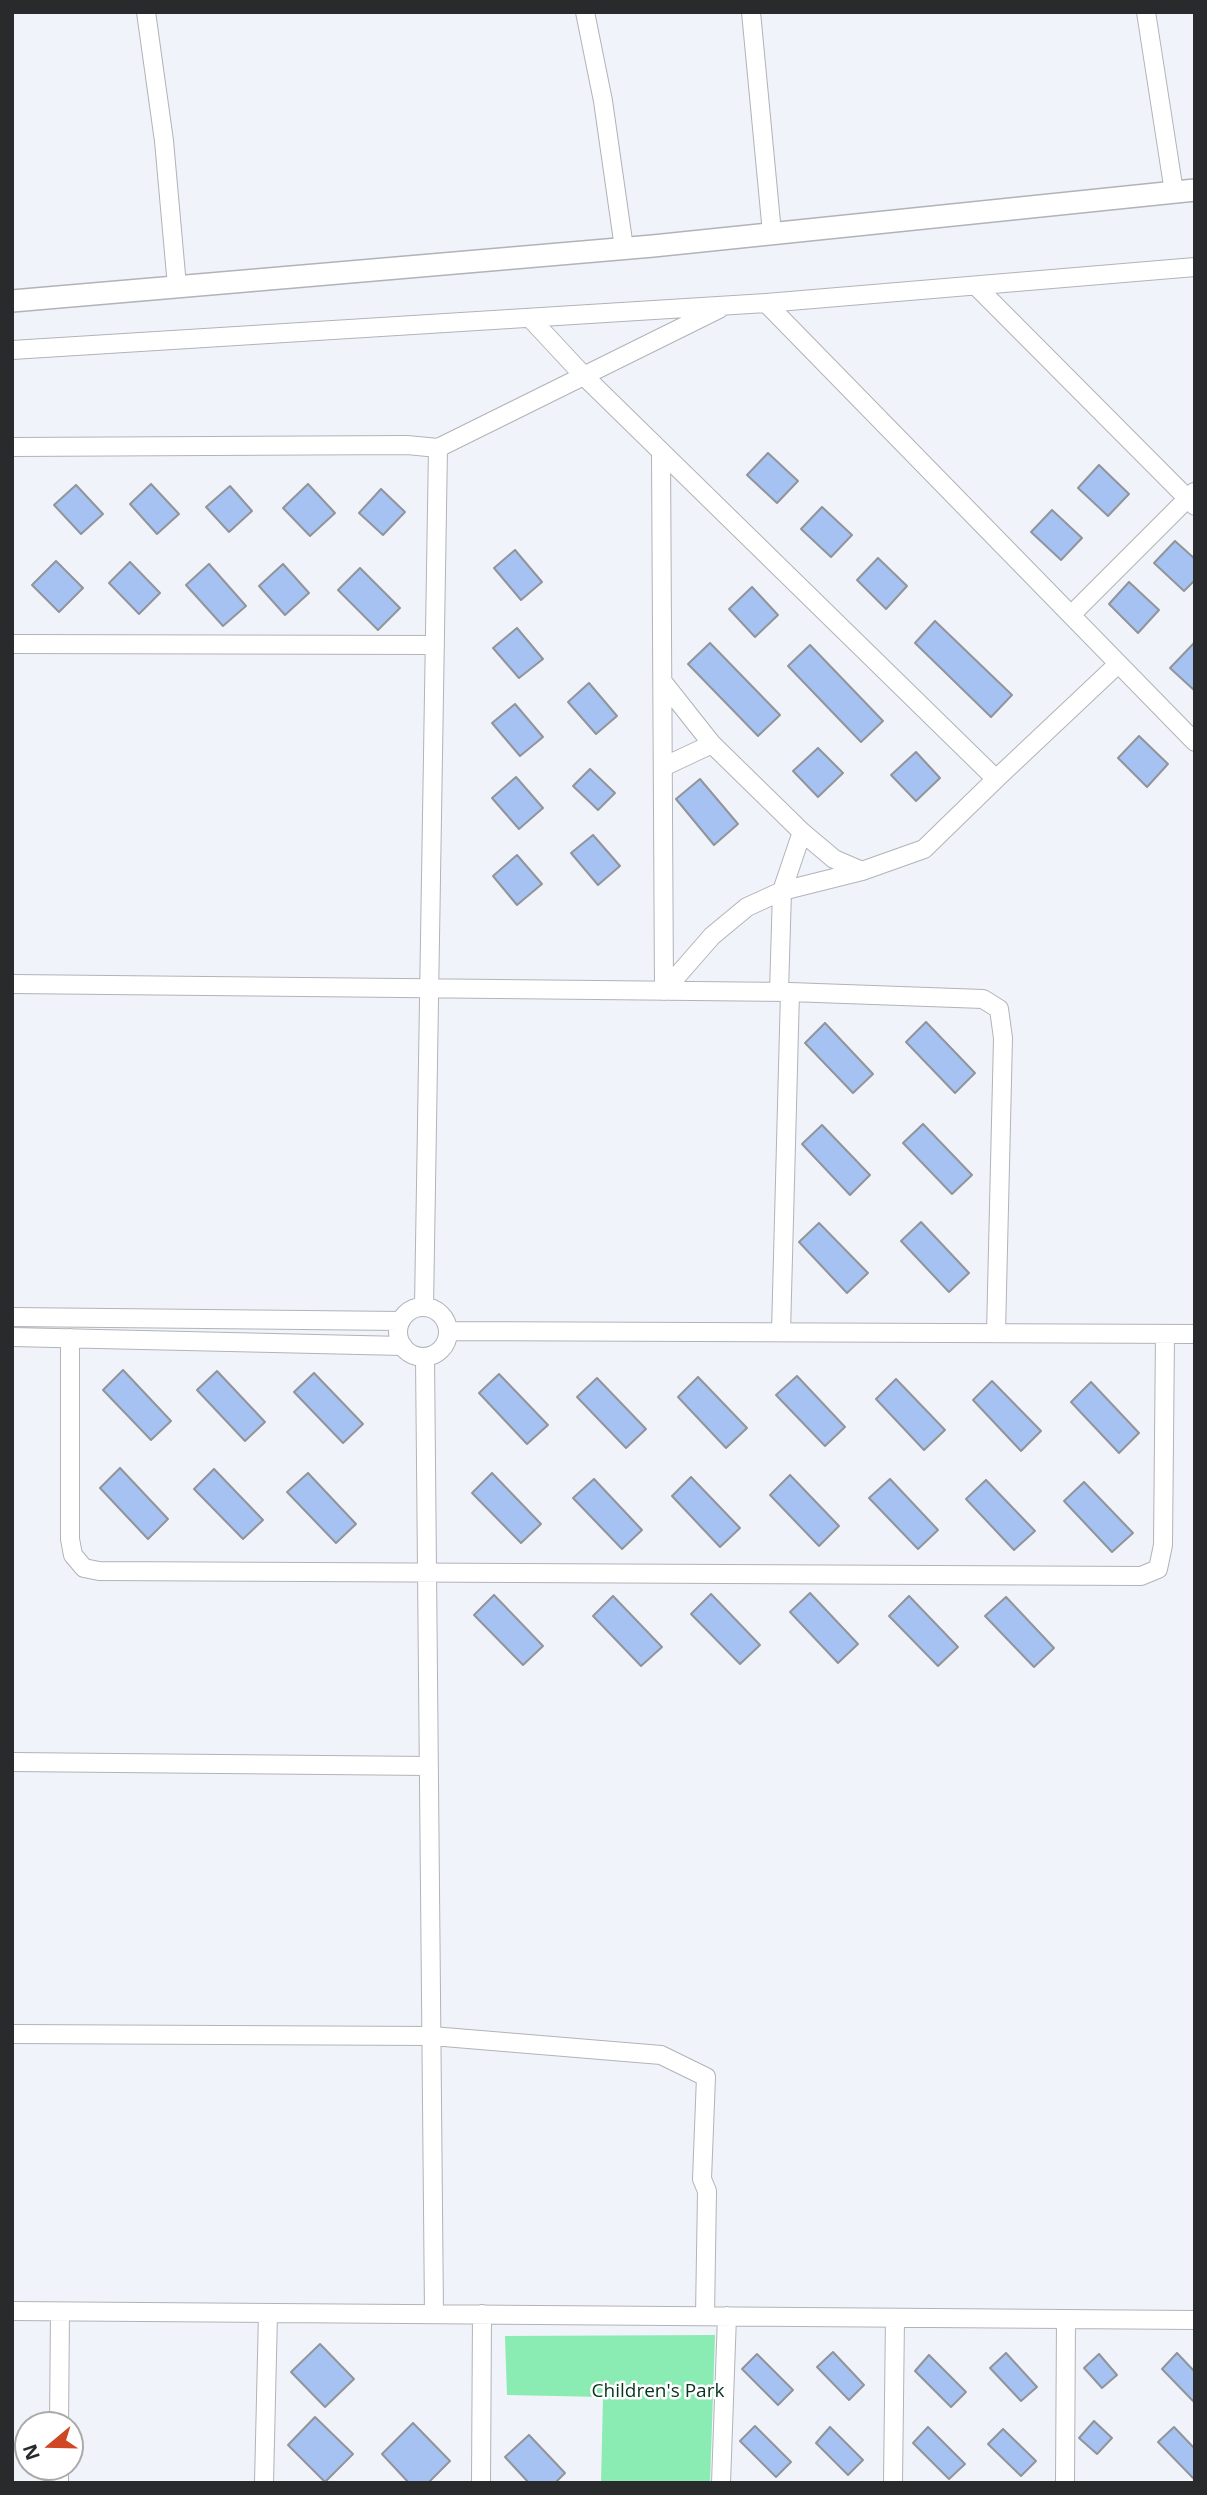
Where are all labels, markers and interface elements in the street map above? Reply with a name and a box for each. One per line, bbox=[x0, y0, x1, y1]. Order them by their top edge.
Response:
park label: Children's Park bbox=[592, 2381, 724, 2403]
north arrow bbox=[14, 2411, 84, 2481]
text: N bbox=[16, 2441, 46, 2464]

